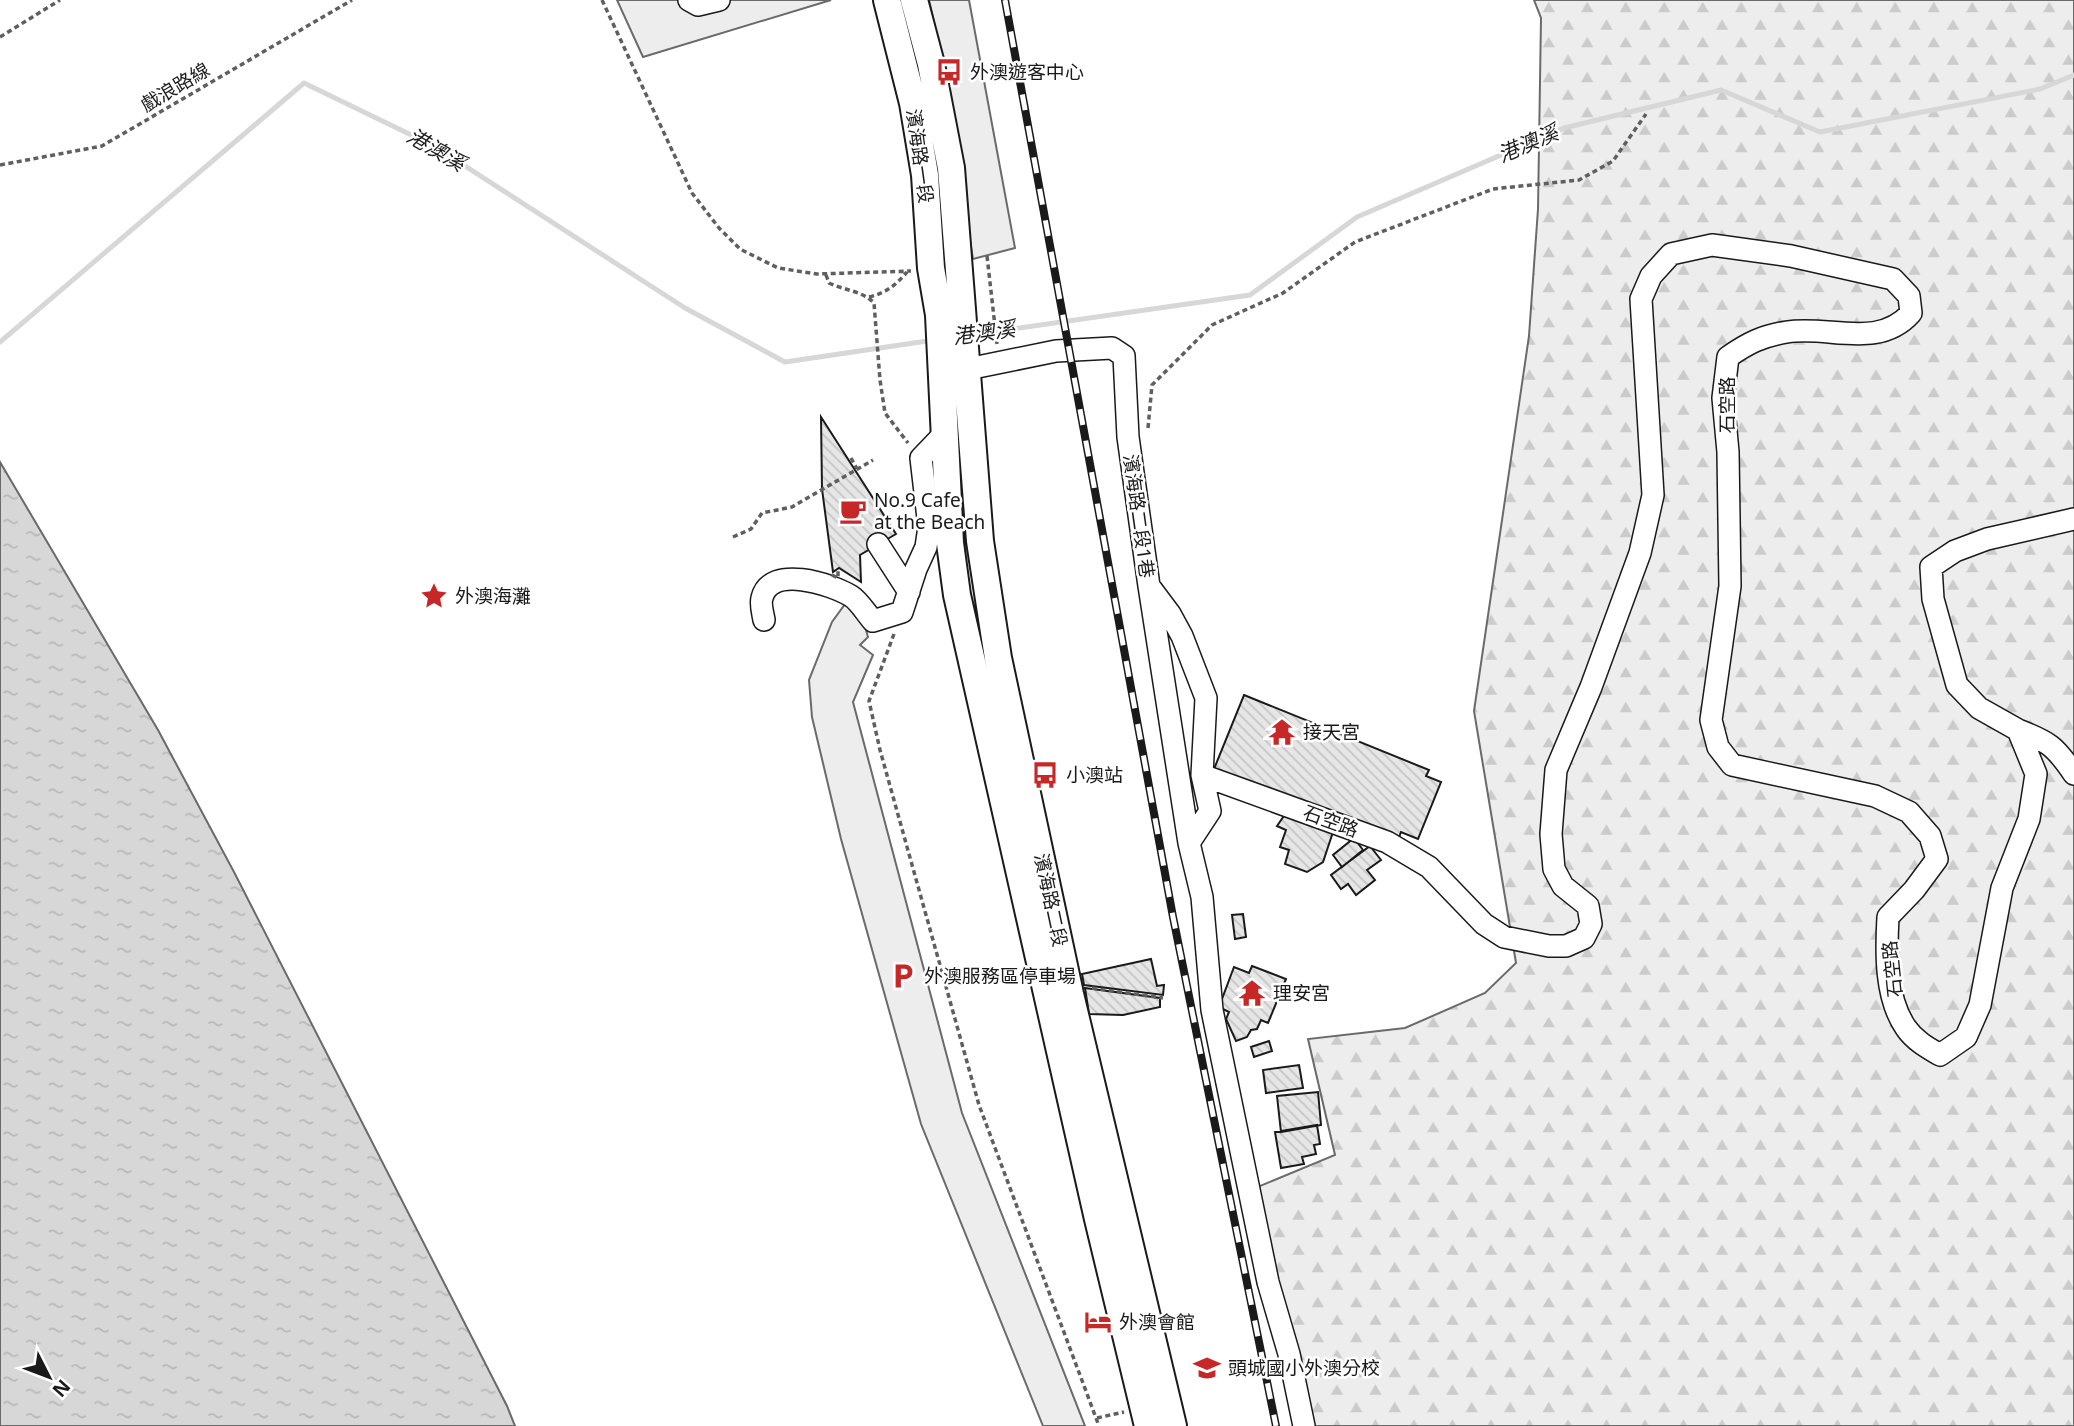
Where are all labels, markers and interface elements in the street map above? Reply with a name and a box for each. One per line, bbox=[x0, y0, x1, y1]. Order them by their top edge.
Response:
street label: 戲浪路線 bbox=[136, 56, 214, 118]
bus stop icon: 外澳遊客中心 bbox=[934, 57, 964, 87]
place label: 外澳遊客中心 bbox=[970, 59, 1084, 85]
street label: 濱海路一段 bbox=[901, 107, 939, 205]
water label: 港澳溪 bbox=[1493, 117, 1565, 168]
water label: 港澳溪 bbox=[402, 121, 473, 179]
water label: 港澳溪 bbox=[951, 313, 1020, 350]
street label: 石空路 bbox=[1714, 376, 1740, 434]
street label: 濱海路二段1巷 bbox=[1117, 452, 1161, 580]
place label: No.9 Cafe at the Beach bbox=[874, 487, 985, 535]
cafe icon: No.9 Cafe at the Beach bbox=[838, 496, 868, 526]
place icon: 外澳海灘 bbox=[419, 581, 449, 611]
place label: 外澳海灘 bbox=[455, 583, 531, 609]
temple icon: 接天宮 bbox=[1267, 717, 1297, 747]
place label: 接天宮 bbox=[1303, 719, 1360, 745]
bus stop icon: 小澳站 bbox=[1030, 760, 1060, 790]
place label: 小澳站 bbox=[1066, 762, 1123, 788]
street label: 石空路 bbox=[1300, 799, 1362, 843]
street label: 濱海路二段 bbox=[1028, 851, 1074, 949]
street label: 石空路 bbox=[1876, 939, 1908, 999]
parking icon: 外澳服務區停車場 bbox=[888, 961, 918, 991]
place label: 外澳服務區停車場 bbox=[924, 963, 1076, 989]
temple icon: 理安宮 bbox=[1237, 978, 1267, 1008]
place label: 理安宮 bbox=[1273, 980, 1330, 1006]
hotel icon: 外澳會館 bbox=[1083, 1307, 1113, 1337]
place label: 外澳會館 bbox=[1119, 1309, 1195, 1335]
north arrow bbox=[14, 1342, 84, 1412]
school or university icon: 頭城國小外澳分校 bbox=[1192, 1353, 1222, 1383]
place label: 頭城國小外澳分校 bbox=[1228, 1355, 1380, 1381]
text: N bbox=[47, 1374, 76, 1403]

